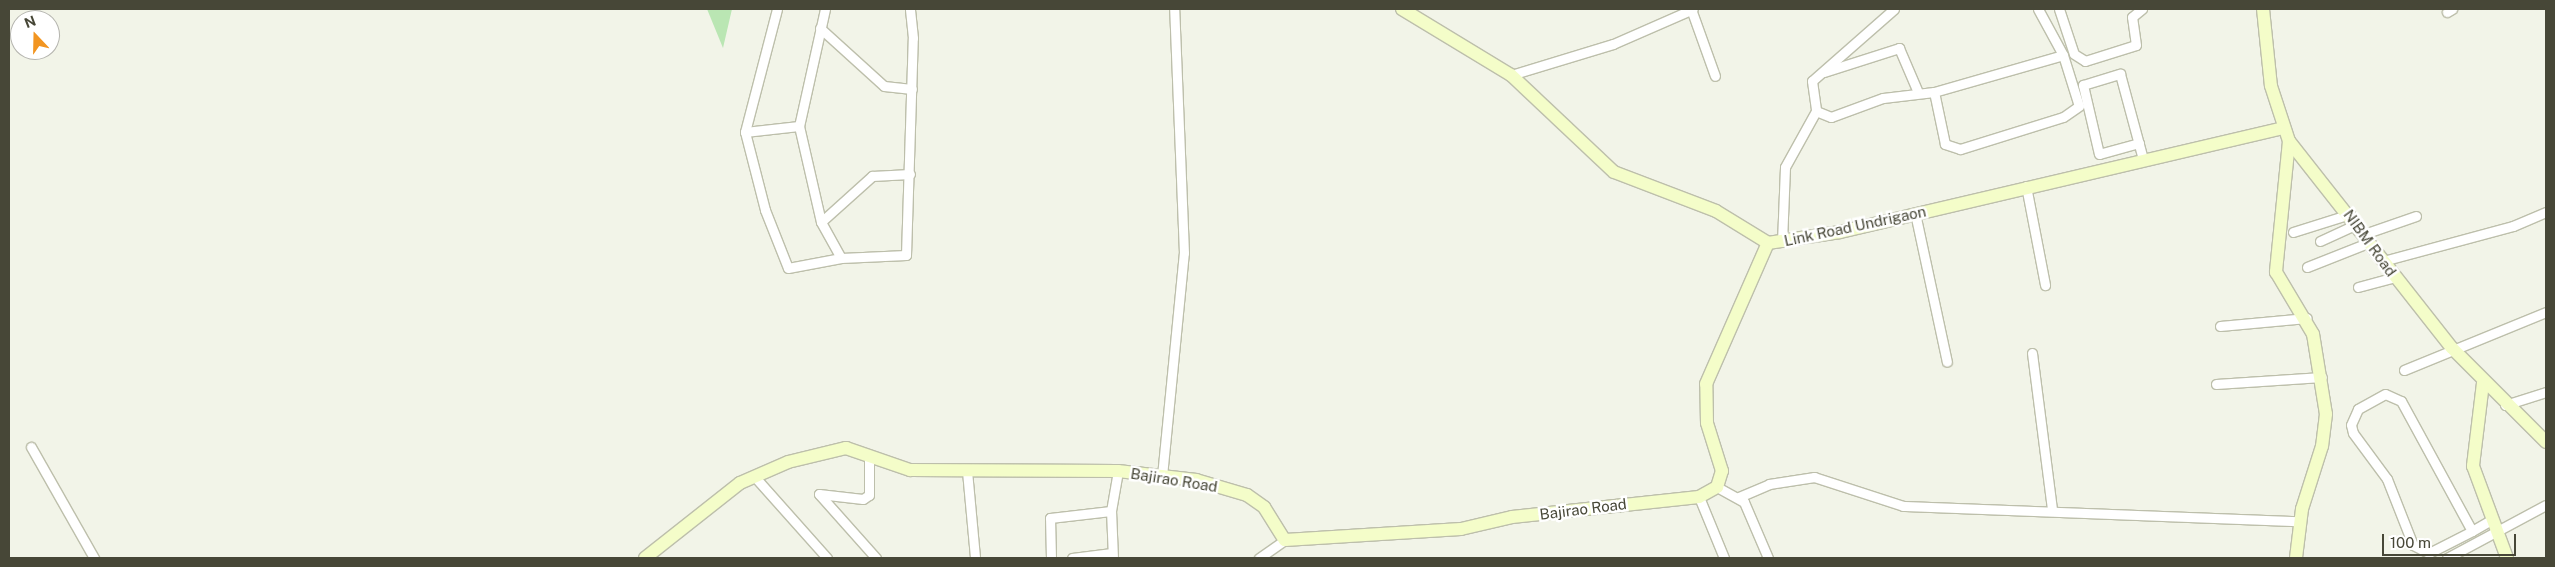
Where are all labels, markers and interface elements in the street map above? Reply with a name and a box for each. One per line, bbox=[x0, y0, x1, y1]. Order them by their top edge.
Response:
north arrow bbox=[10, 10, 60, 60]
text: N bbox=[22, 13, 38, 31]
street label: Link Road Undrigaon bbox=[1782, 202, 1928, 250]
street label: NIBM Road bbox=[2340, 206, 2400, 280]
street label: Bajirao Road bbox=[1129, 464, 1219, 496]
street label: Bajirao Road bbox=[1538, 495, 1628, 523]
scale bar bbox=[2385, 524, 2519, 556]
text: 100 m bbox=[2390, 534, 2431, 551]

